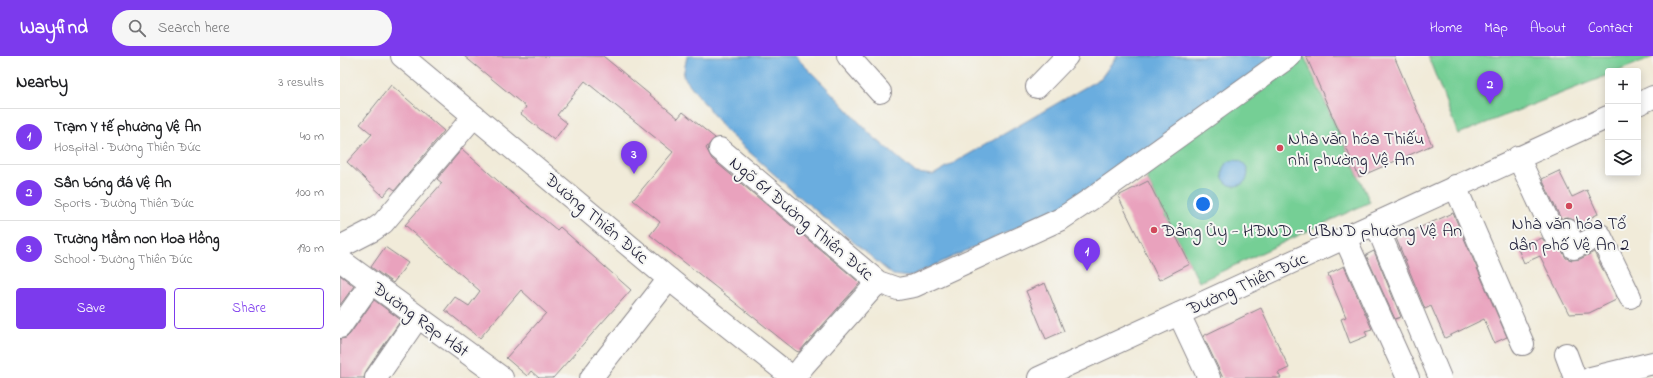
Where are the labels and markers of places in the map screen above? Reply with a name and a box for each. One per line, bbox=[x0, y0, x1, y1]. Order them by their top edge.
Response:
pin: 2 bbox=[1477, 71, 1503, 104]
place label: Nhà văn hóa Thiếu nhi phường Vệ An bbox=[1288, 127, 1424, 175]
pin: 3 bbox=[621, 141, 647, 174]
marker: Nhà văn hóa Thiếu nhi phường Vệ An bbox=[1275, 143, 1285, 153]
marker: Nhà văn hóa Tổ dân phố Vệ An 2 bbox=[1564, 201, 1574, 211]
place label: Nhà văn hóa Tổ dân phố Vệ An 2 bbox=[1509, 212, 1629, 259]
place label: Đảng Ủy - HĐND - UBND phường Vệ An bbox=[1161, 219, 1462, 246]
marker: Đảng Ủy - HĐND - UBND phường Vệ An bbox=[1149, 225, 1159, 235]
pin: 1 bbox=[1074, 238, 1100, 271]

